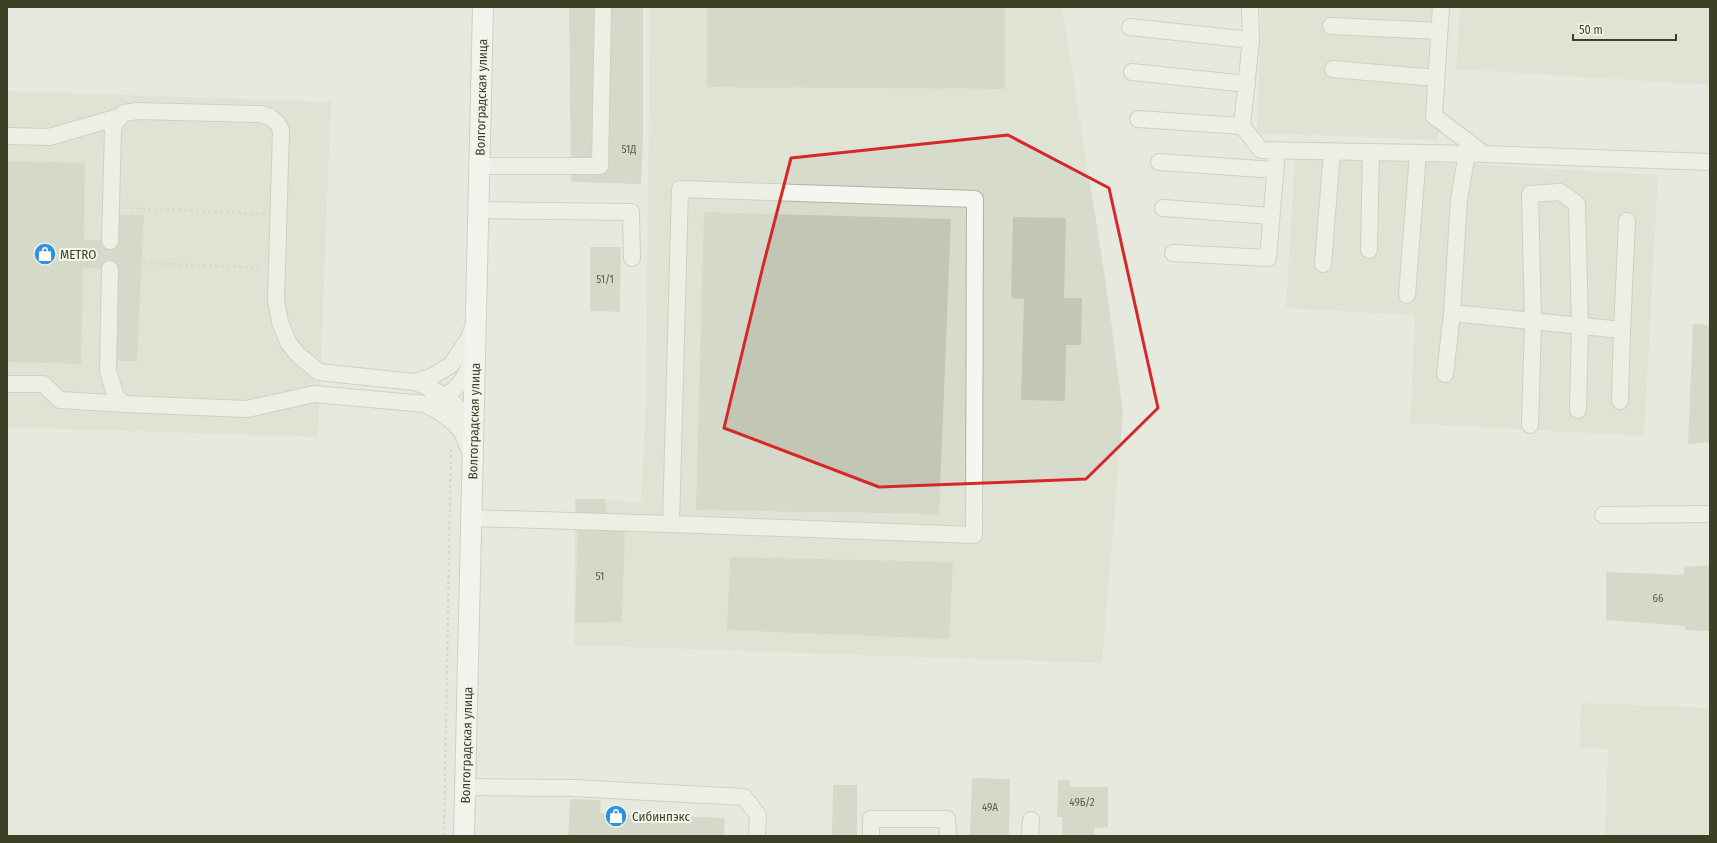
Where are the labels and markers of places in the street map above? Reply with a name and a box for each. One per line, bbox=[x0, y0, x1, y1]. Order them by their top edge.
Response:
shop icon: METRO bbox=[32, 241, 58, 267]
place label: METRO bbox=[60, 247, 97, 262]
shop icon: Сибинпэкс bbox=[603, 803, 629, 829]
place label: Сибинпэкс bbox=[632, 809, 691, 824]

